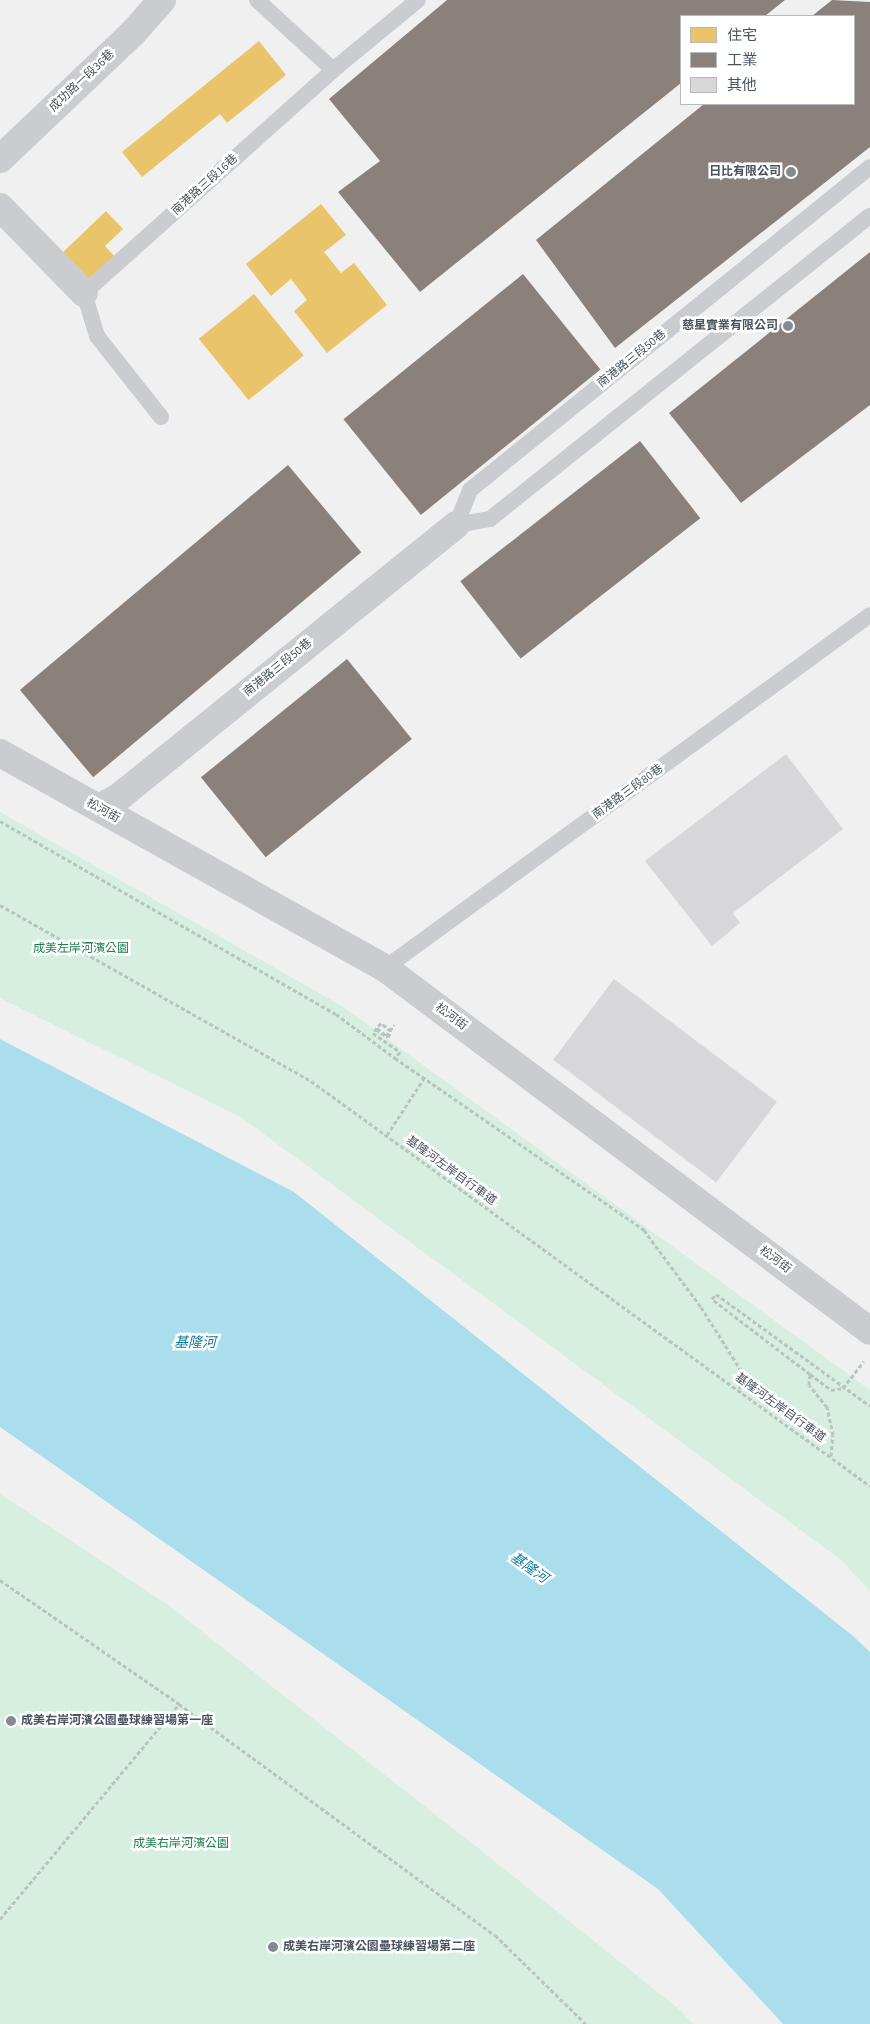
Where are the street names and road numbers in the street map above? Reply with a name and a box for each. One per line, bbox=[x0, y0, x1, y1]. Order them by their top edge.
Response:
street label: 成功路一段36巷 bbox=[46, 47, 118, 115]
street label: 南港路三段16巷 bbox=[169, 152, 241, 218]
street label: 南港路三段50巷 bbox=[595, 327, 669, 391]
street label: 南港路三段50巷 bbox=[241, 636, 315, 700]
street label: 南港路三段80巷 bbox=[590, 762, 666, 822]
street label: 松河街 bbox=[84, 796, 122, 826]
street label: 松河街 bbox=[432, 1000, 470, 1034]
street label: 基隆河左岸自行車道 bbox=[403, 1133, 499, 1209]
street label: 松河街 bbox=[756, 1243, 794, 1277]
street label: 基隆河左岸自行車道 bbox=[732, 1370, 828, 1446]

